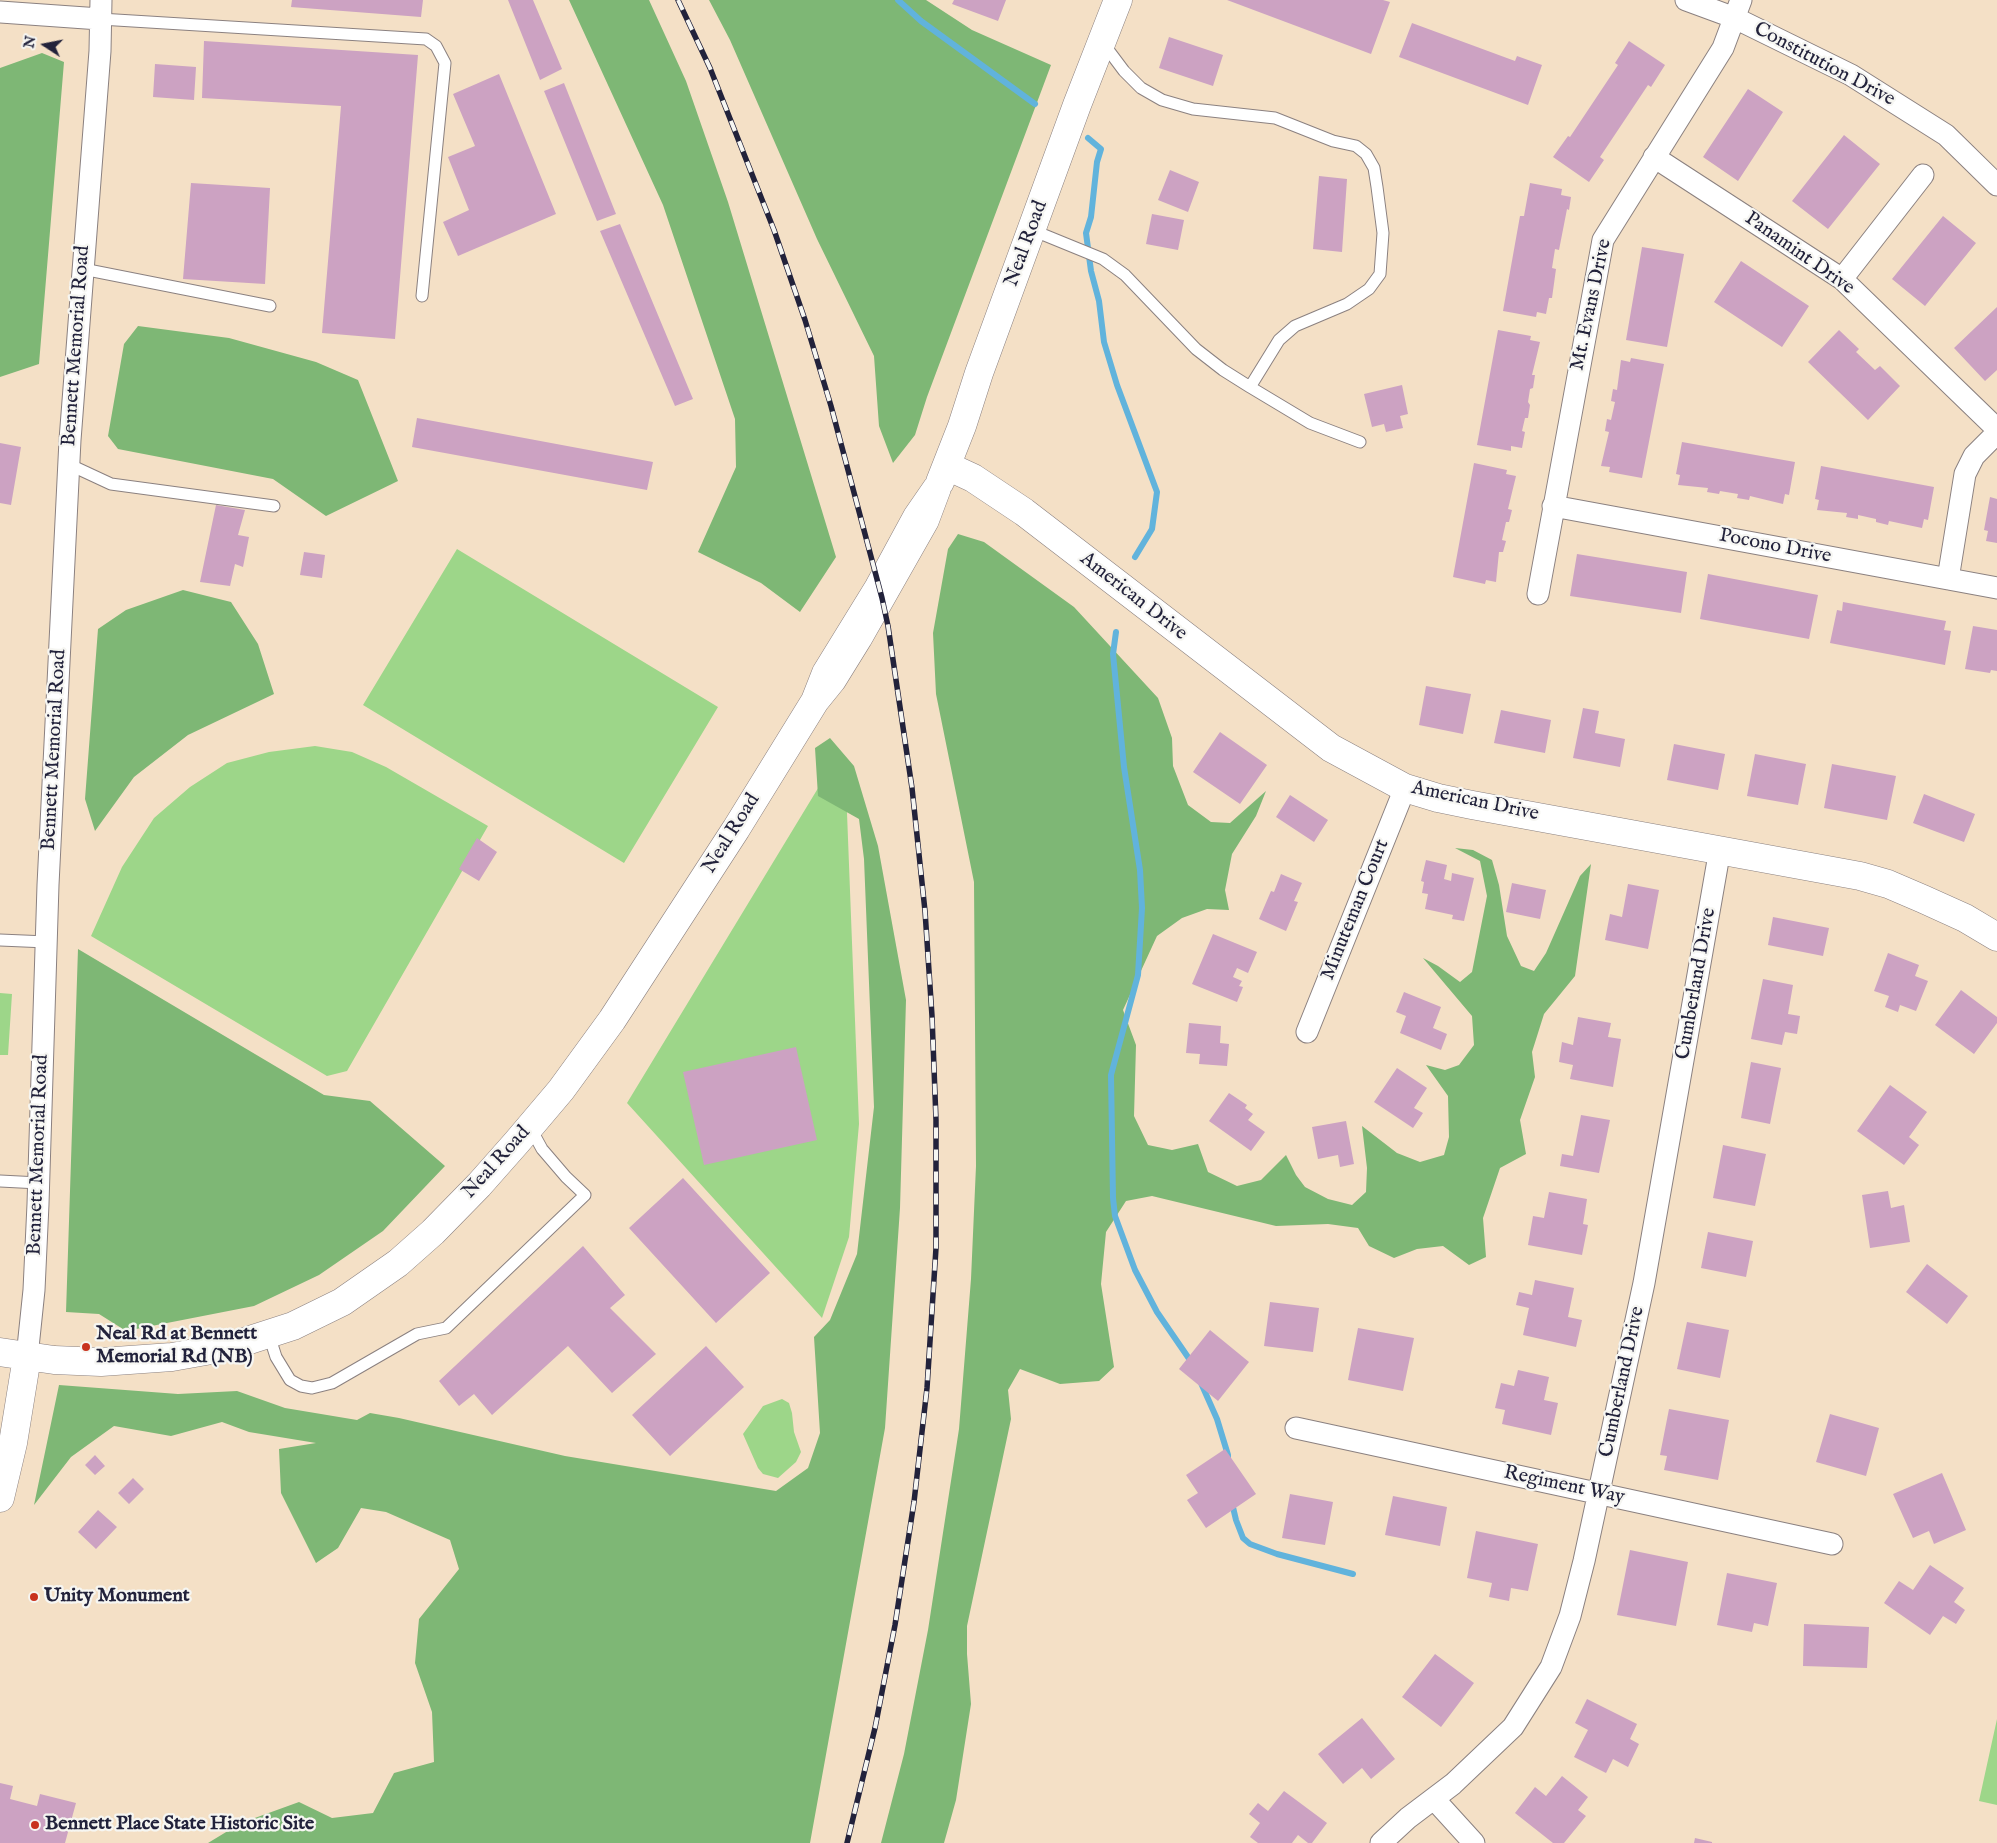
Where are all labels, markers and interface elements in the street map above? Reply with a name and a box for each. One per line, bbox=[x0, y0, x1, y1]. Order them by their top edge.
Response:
street label: Constitution Drive bbox=[1749, 18, 1899, 112]
north arrow bbox=[20, 20, 70, 70]
text: N bbox=[20, 34, 40, 50]
street label: Neal Road bbox=[1000, 198, 1054, 290]
street label: Panamint Drive bbox=[1739, 207, 1859, 301]
street label: Mt. Evans Drive bbox=[1566, 237, 1618, 373]
street label: Bennett Memorial Road bbox=[58, 245, 96, 447]
street label: Pocono Drive bbox=[1717, 524, 1833, 570]
street label: American Drive bbox=[1075, 548, 1191, 646]
street label: Bennett Memorial Road bbox=[38, 649, 72, 851]
street label: American Drive bbox=[1409, 777, 1541, 827]
street label: Neal Road bbox=[698, 790, 766, 878]
street label: Minuteman Court bbox=[1317, 836, 1395, 984]
street label: Cumberland Drive bbox=[1672, 906, 1722, 1062]
street label: Bennett Memorial Road bbox=[23, 1054, 55, 1256]
street label: Neal Road bbox=[458, 1122, 536, 1204]
street label: Cumberland Drive bbox=[1595, 1304, 1651, 1460]
place label: Neal Rd at Bennett Memorial Rd (NB) bbox=[96, 1323, 257, 1370]
marker: Neal Rd at Bennett Memorial Rd (NB) bbox=[80, 1341, 92, 1353]
street label: Regiment Way bbox=[1501, 1461, 1627, 1511]
place label: Unity Monument bbox=[44, 1585, 190, 1609]
marker: Unity Monument bbox=[28, 1591, 40, 1603]
place label: Bennett Place State Historic Site bbox=[45, 1813, 314, 1837]
marker: Bennett Place State Historic Site bbox=[29, 1819, 41, 1831]

